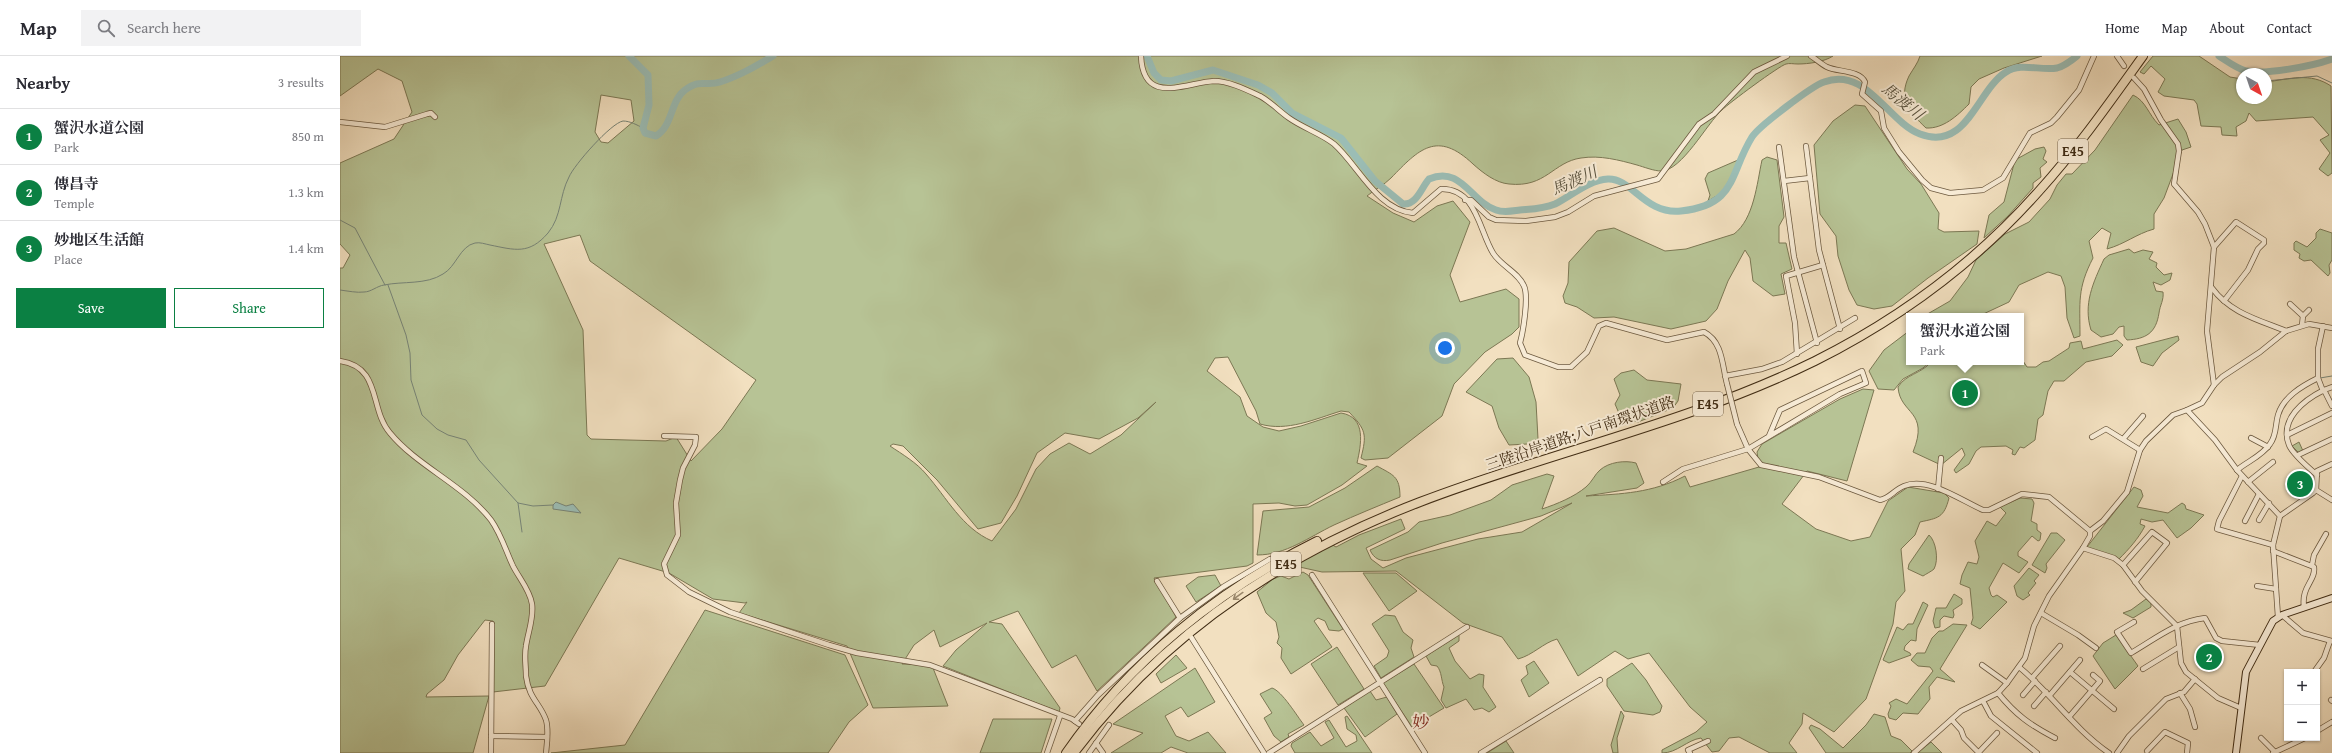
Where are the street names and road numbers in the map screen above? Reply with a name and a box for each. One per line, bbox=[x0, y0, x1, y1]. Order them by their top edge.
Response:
road number: E45 bbox=[2058, 139, 2088, 163]
street label: 三陸沿岸道路;八戸南環状道路 bbox=[1483, 391, 1677, 475]
road number: E45 bbox=[1693, 392, 1723, 416]
road number: E45 bbox=[1271, 552, 1301, 576]

